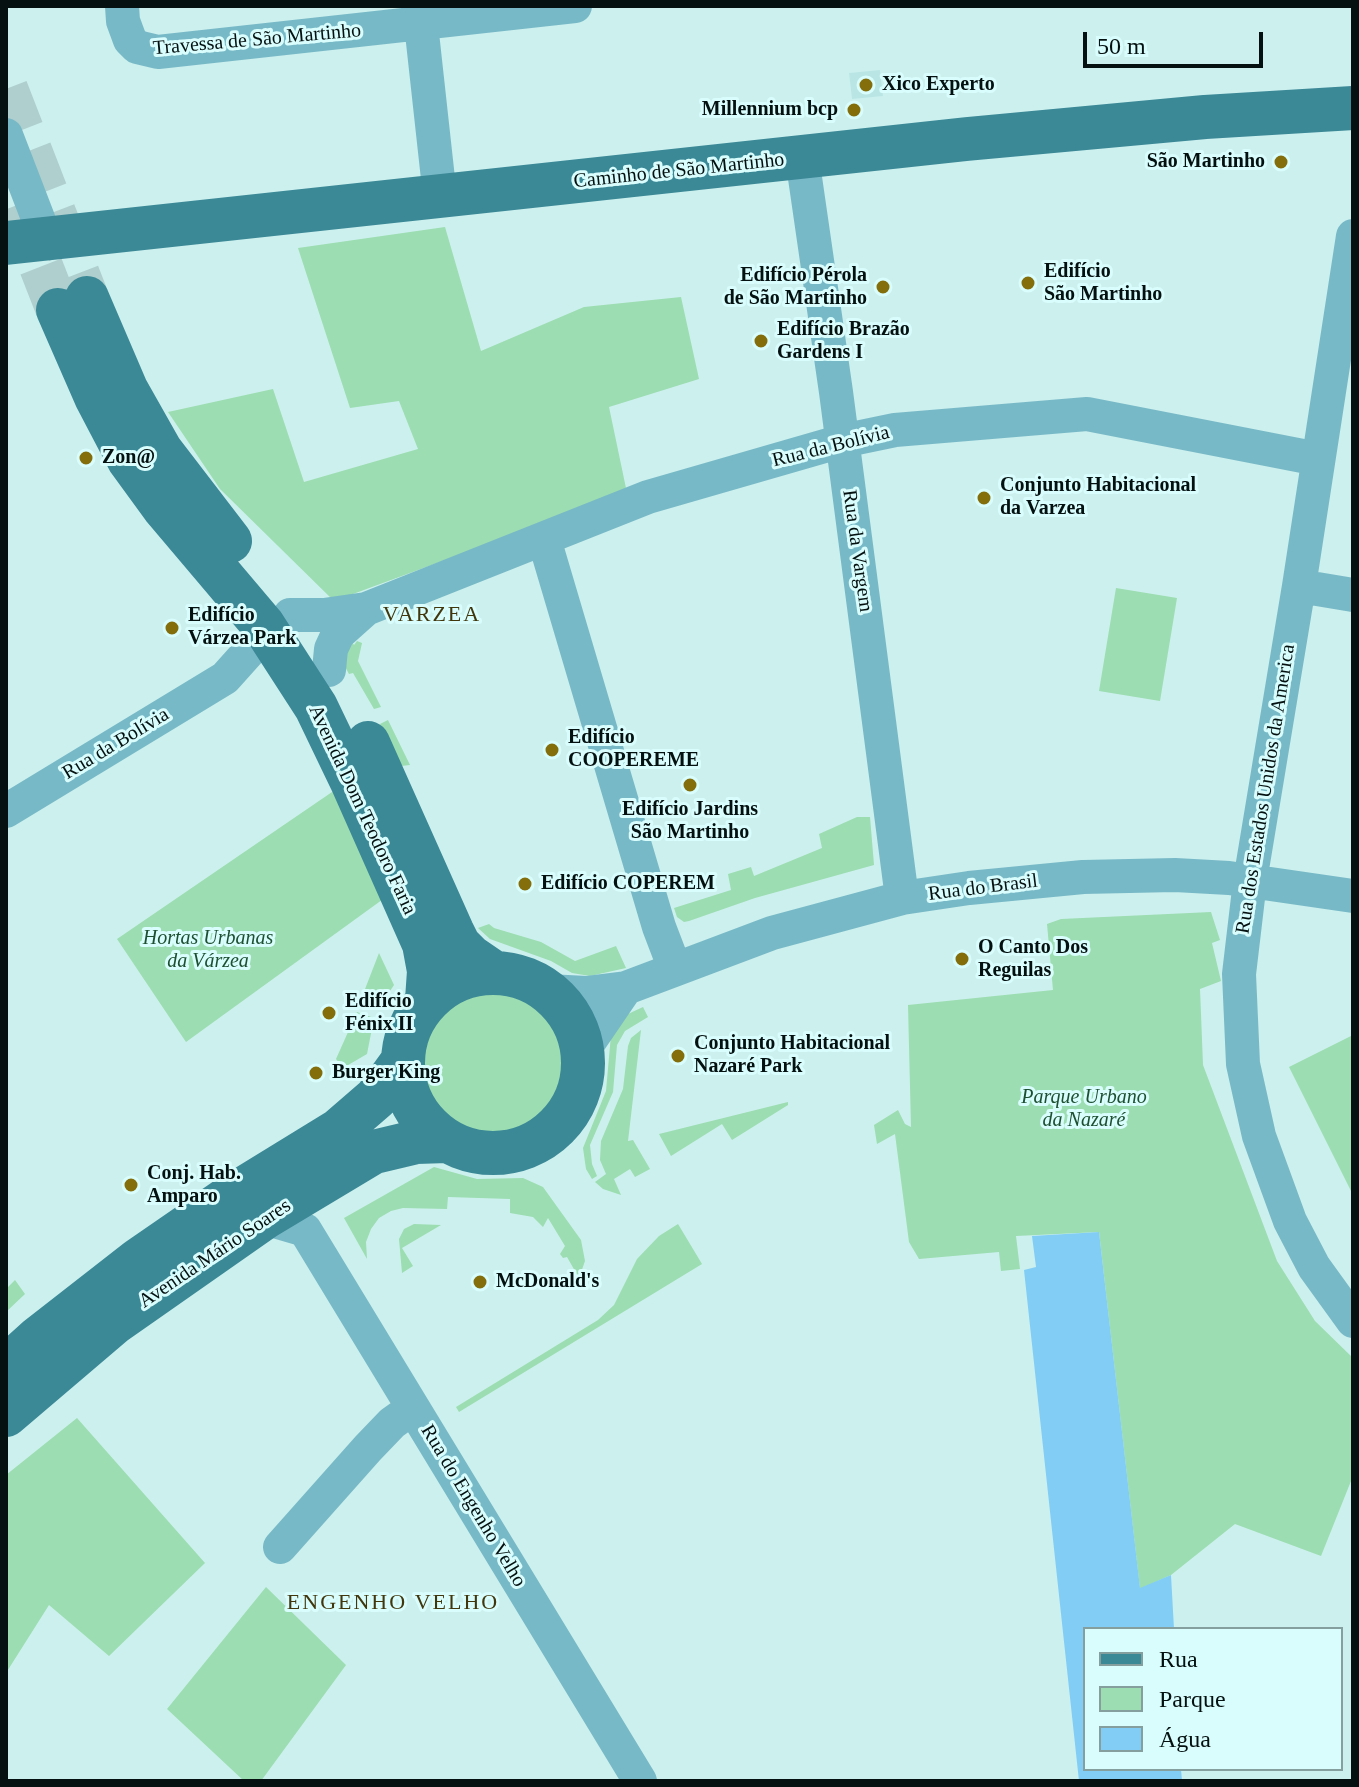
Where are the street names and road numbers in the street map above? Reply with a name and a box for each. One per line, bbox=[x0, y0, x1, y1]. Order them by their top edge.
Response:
street label: Travessa de São Martinho bbox=[152, 19, 362, 61]
street label: Caminho de São Martinho bbox=[573, 148, 785, 194]
street label: Rua da Bolívia bbox=[770, 421, 892, 473]
street label: Rua da Vargem bbox=[837, 488, 877, 614]
street label: Rua dos Estados Unidos da America bbox=[1231, 643, 1301, 935]
street label: Avenida Dom Teodoro Faria bbox=[303, 701, 421, 919]
street label: Rua da Bolívia bbox=[58, 703, 174, 785]
street label: Rua do Brasil bbox=[927, 869, 1039, 907]
street label: Avenida Mário Soares bbox=[134, 1194, 296, 1314]
street label: Rua do Engenho Velho bbox=[415, 1421, 531, 1591]

